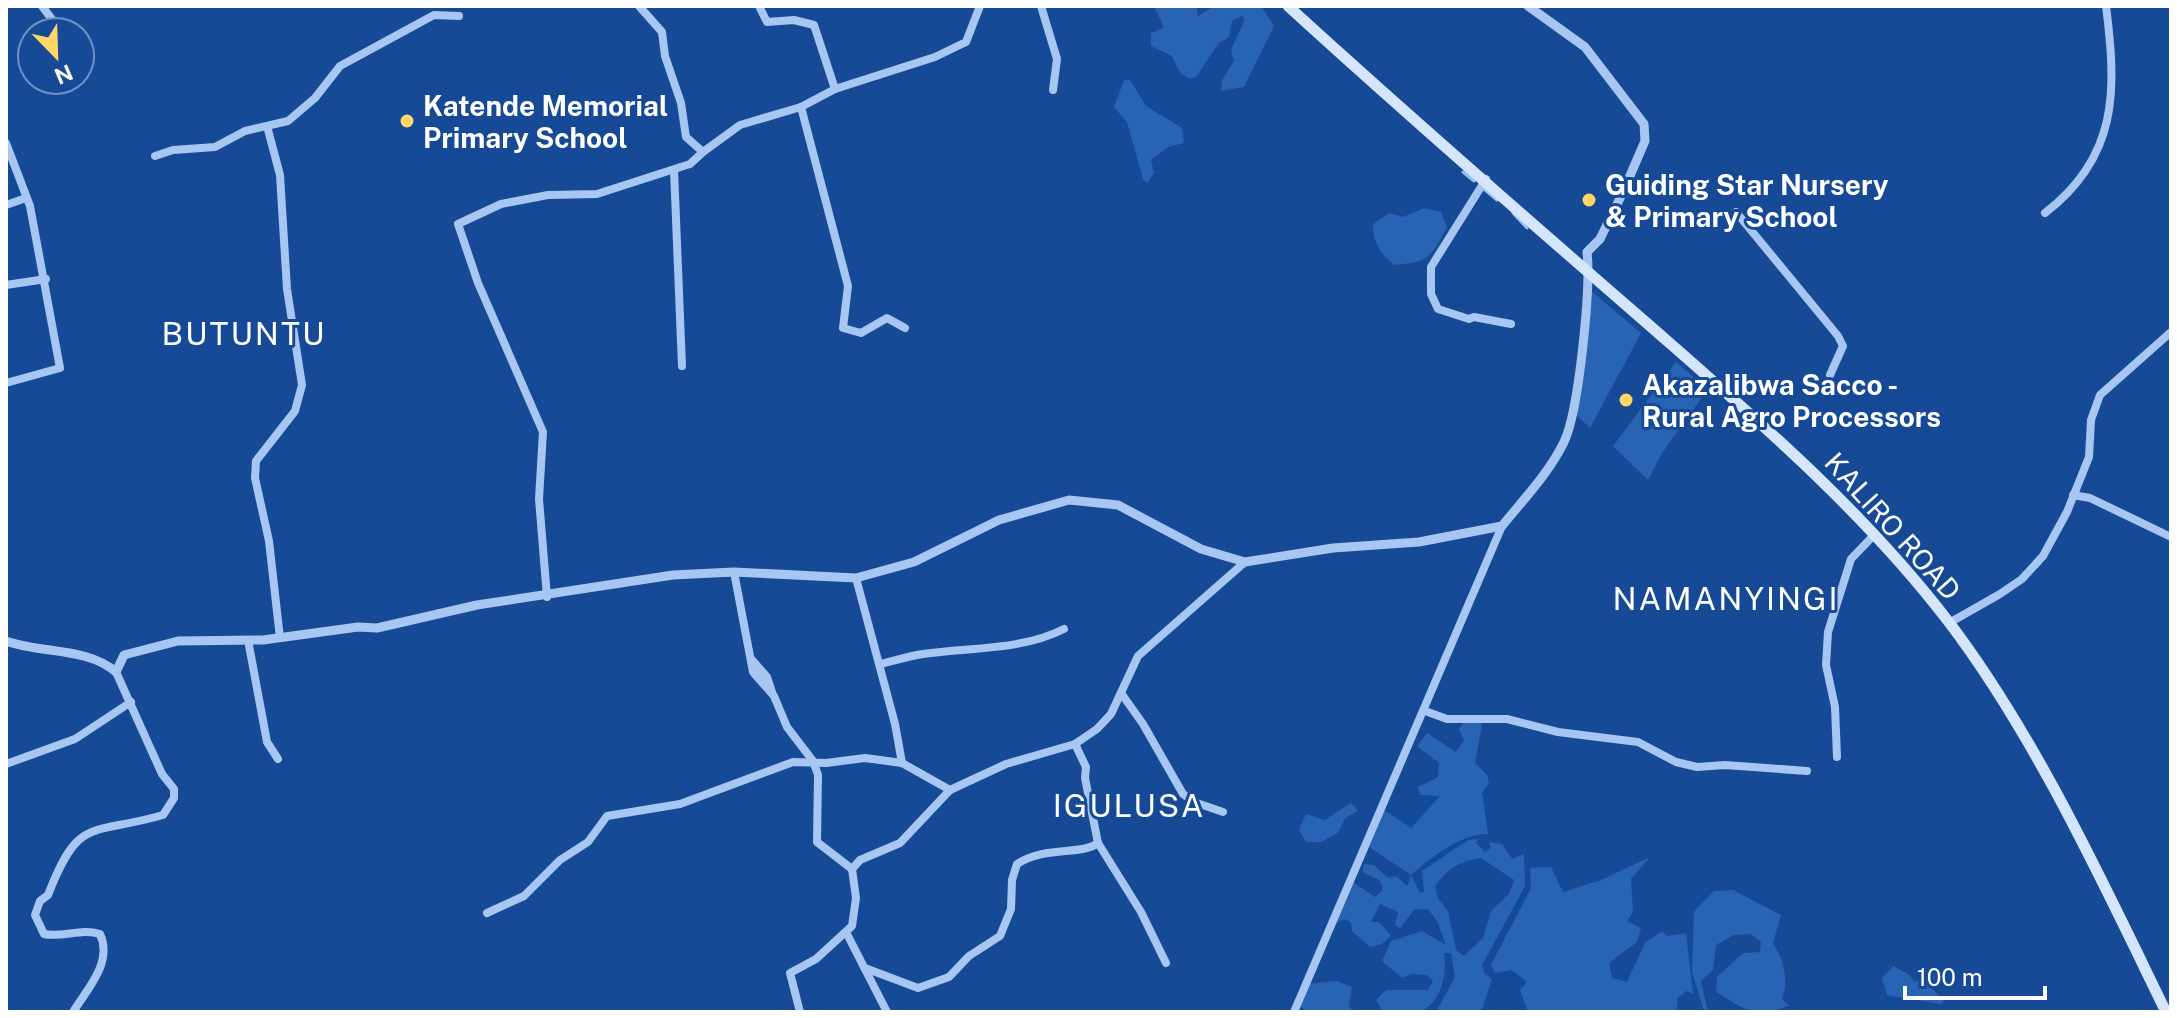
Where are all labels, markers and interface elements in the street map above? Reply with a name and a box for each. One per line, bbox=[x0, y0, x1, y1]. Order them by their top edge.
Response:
north arrow bbox=[16, 16, 96, 96]
text: N bbox=[51, 59, 77, 90]
place label: Katende Memorial Primary School bbox=[423, 89, 668, 154]
marker: Katende Memorial Primary School bbox=[398, 112, 416, 130]
place label: Guiding Star Nursery & Primary School bbox=[1605, 168, 1889, 233]
marker: Guiding Star Nursery & Primary School bbox=[1580, 191, 1598, 209]
district label: BUTUNTU bbox=[162, 315, 326, 352]
place label: Akazalibwa Sacco - Rural Agro Processors bbox=[1642, 368, 1941, 433]
marker: Akazalibwa Sacco - Rural Agro Processors bbox=[1617, 391, 1635, 409]
street label: KALIRO ROAD bbox=[1818, 445, 1968, 607]
district label: NAMANYINGI bbox=[1612, 580, 1840, 617]
district label: IGULUSA bbox=[1053, 787, 1205, 824]
scale bar bbox=[1905, 950, 2045, 1000]
text: 100 m bbox=[1917, 963, 1983, 991]

